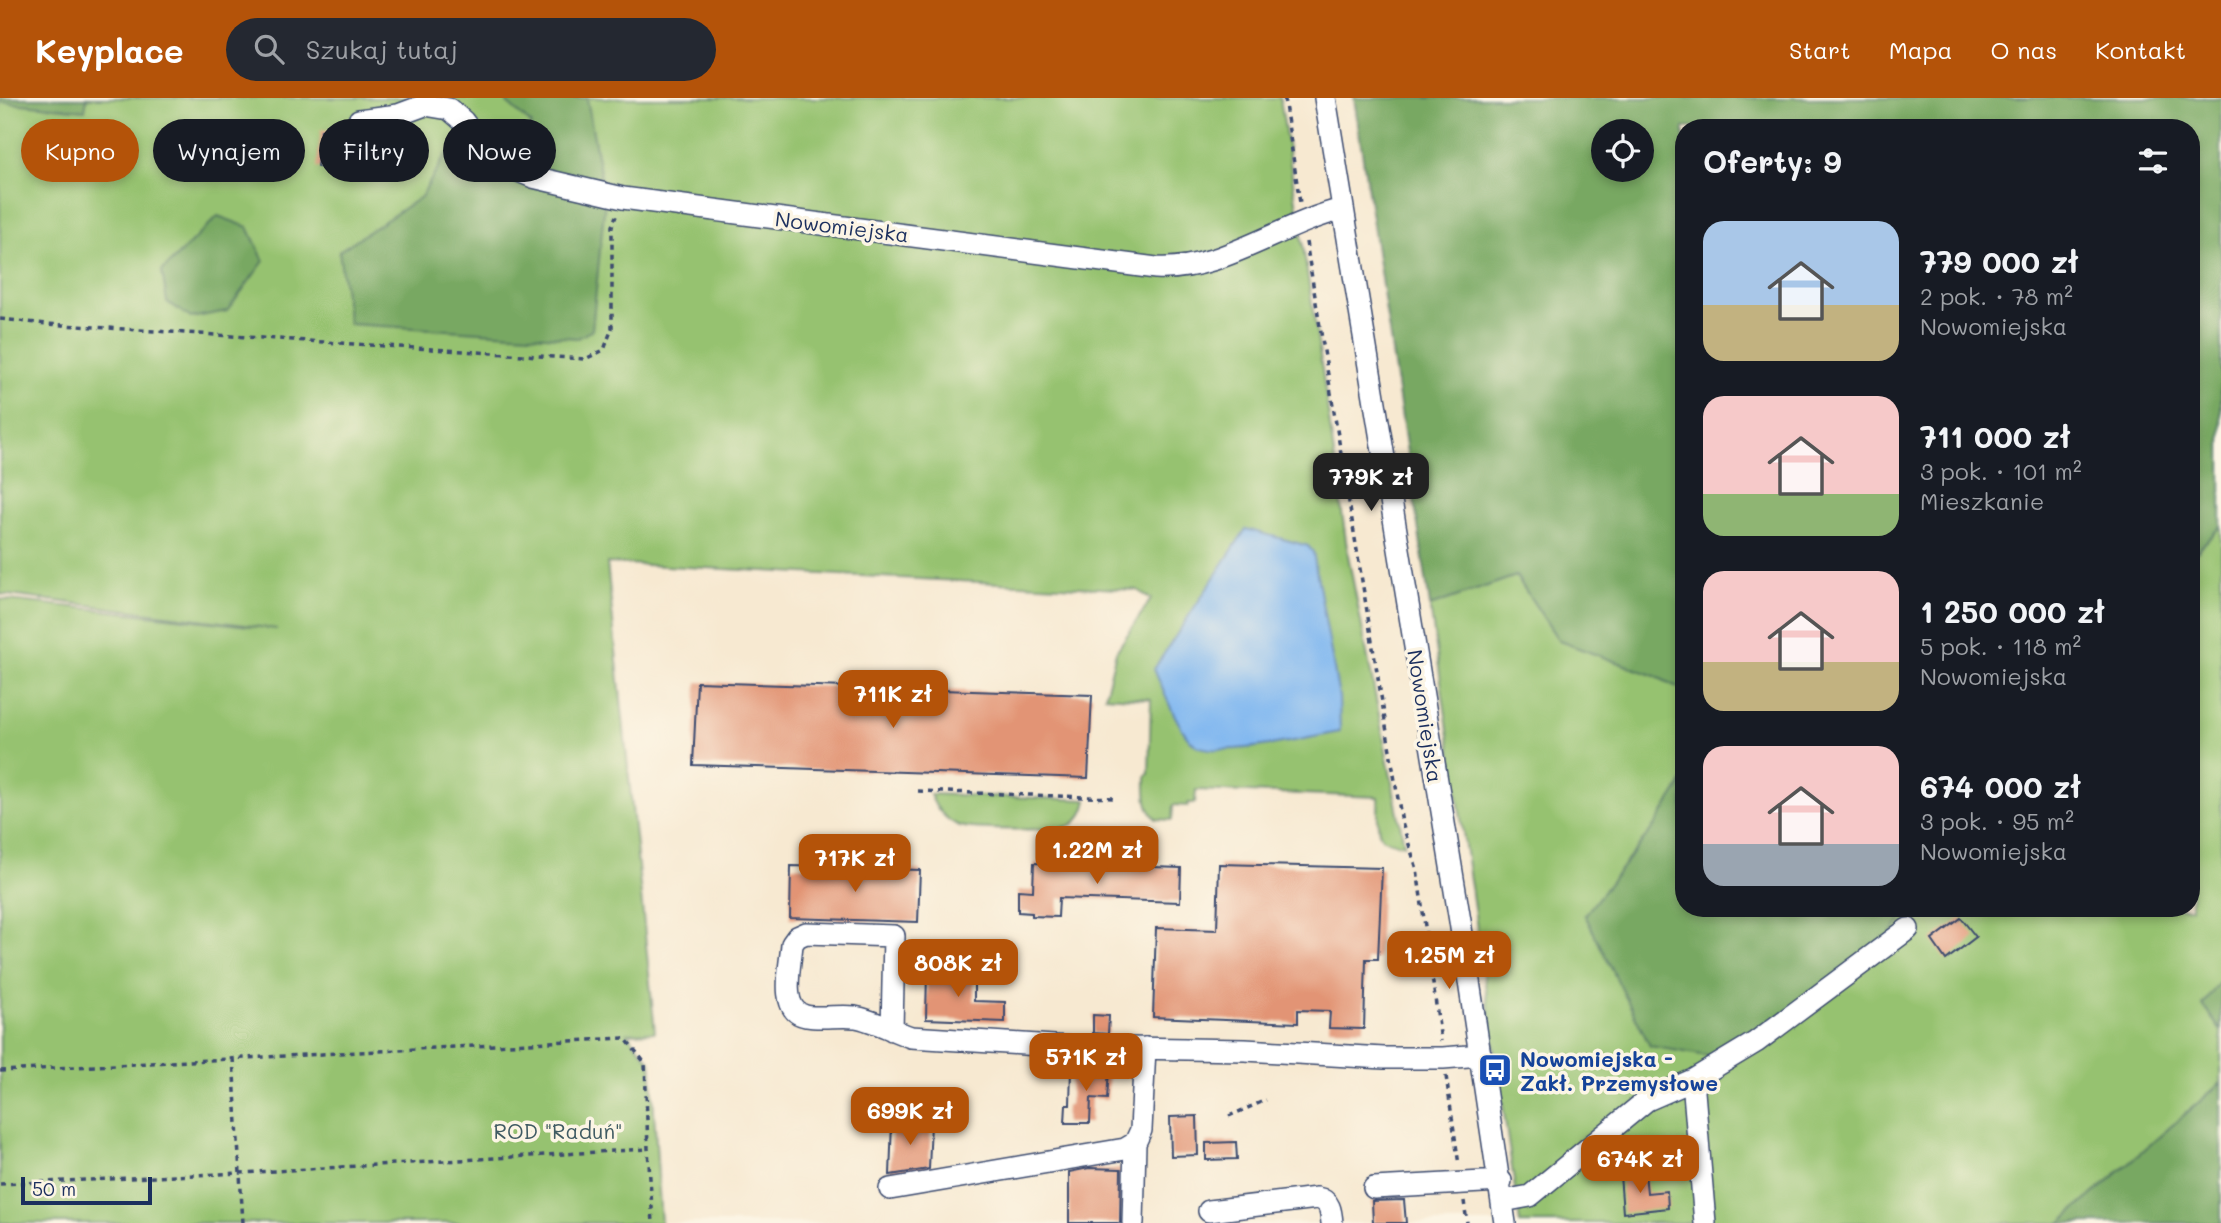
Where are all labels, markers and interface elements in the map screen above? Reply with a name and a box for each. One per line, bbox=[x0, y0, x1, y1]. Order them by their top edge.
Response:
search box bbox=[226, 18, 716, 81]
text: Keyplace bbox=[35, 28, 184, 71]
icon: search bbox=[250, 30, 288, 68]
text: Szukaj tutaj bbox=[306, 32, 458, 66]
text: Start bbox=[1789, 34, 1851, 65]
text: Mapa bbox=[1889, 34, 1952, 65]
text: O nas bbox=[1990, 34, 2057, 65]
text: Kontakt bbox=[2095, 34, 2186, 65]
chip: Kupno bbox=[21, 119, 139, 182]
chip: Wynajem bbox=[153, 119, 305, 182]
chip: Filtry bbox=[319, 119, 429, 182]
chip: Nowe bbox=[443, 119, 556, 182]
map controls bbox=[1591, 119, 1654, 182]
button: locate bbox=[1591, 119, 1654, 182]
text: Oferty: 9 bbox=[1703, 141, 1842, 181]
icon: filters bbox=[2134, 142, 2172, 180]
street label: Nowomiejska bbox=[774, 204, 910, 248]
text: 779 000 zł bbox=[1920, 241, 2079, 281]
icon: home bbox=[1759, 249, 1843, 333]
text: 2 pok. · 78 m² bbox=[1920, 281, 2073, 311]
text: Nowomiejska bbox=[1920, 311, 2067, 341]
text: 711 000 zł bbox=[1920, 416, 2070, 456]
icon: home bbox=[1759, 424, 1843, 508]
pin: 779K zł bbox=[1306, 454, 1436, 513]
text: 3 pok. · 101 m² bbox=[1920, 456, 2082, 486]
text: 779K zł bbox=[1329, 461, 1413, 491]
text: Mieszkanie bbox=[1920, 486, 2044, 516]
text: 1 250 000 zł bbox=[1920, 591, 2105, 631]
icon: home bbox=[1759, 599, 1843, 683]
text: 5 pok. · 118 m² bbox=[1920, 631, 2081, 661]
street label: Nowomiejska bbox=[1402, 648, 1450, 784]
text: Nowomiejska bbox=[1920, 661, 2067, 691]
pin: 711K zł bbox=[828, 670, 958, 730]
text: 711K zł bbox=[854, 678, 932, 708]
text: 674 000 zł bbox=[1920, 766, 2081, 806]
icon: home bbox=[1759, 774, 1843, 858]
text: 3 pok. · 95 m² bbox=[1920, 806, 2074, 836]
pin: 1.22M zł bbox=[1025, 826, 1169, 886]
pin: 717K zł bbox=[790, 834, 920, 894]
text: 1.22M zł bbox=[1051, 834, 1143, 864]
text: Nowomiejska bbox=[1920, 836, 2067, 866]
text: 717K zł bbox=[815, 842, 895, 872]
pin: 1.25M zł bbox=[1377, 932, 1521, 991]
text: 1.25M zł bbox=[1403, 939, 1495, 969]
pin: 808K zł bbox=[893, 940, 1023, 999]
text: 808K zł bbox=[914, 947, 1002, 977]
pin: 571K zł bbox=[1021, 1034, 1151, 1093]
text: 571K zł bbox=[1045, 1041, 1127, 1071]
place label: Nowomiejska - Zakł. Przemysłowe bbox=[1520, 1045, 1718, 1097]
bus stop icon: Nowomiejska - Zakł. Przemysłowe bbox=[1476, 1051, 1514, 1089]
pin: 699K zł bbox=[845, 1088, 975, 1147]
text: 699K zł bbox=[867, 1095, 953, 1125]
park label: ROD "Raduń" bbox=[493, 1117, 623, 1144]
pin: 674K zł bbox=[1575, 1136, 1705, 1195]
text: 674K zł bbox=[1597, 1143, 1683, 1173]
scale bar bbox=[21, 1174, 152, 1206]
text: 50 m bbox=[32, 1176, 76, 1201]

